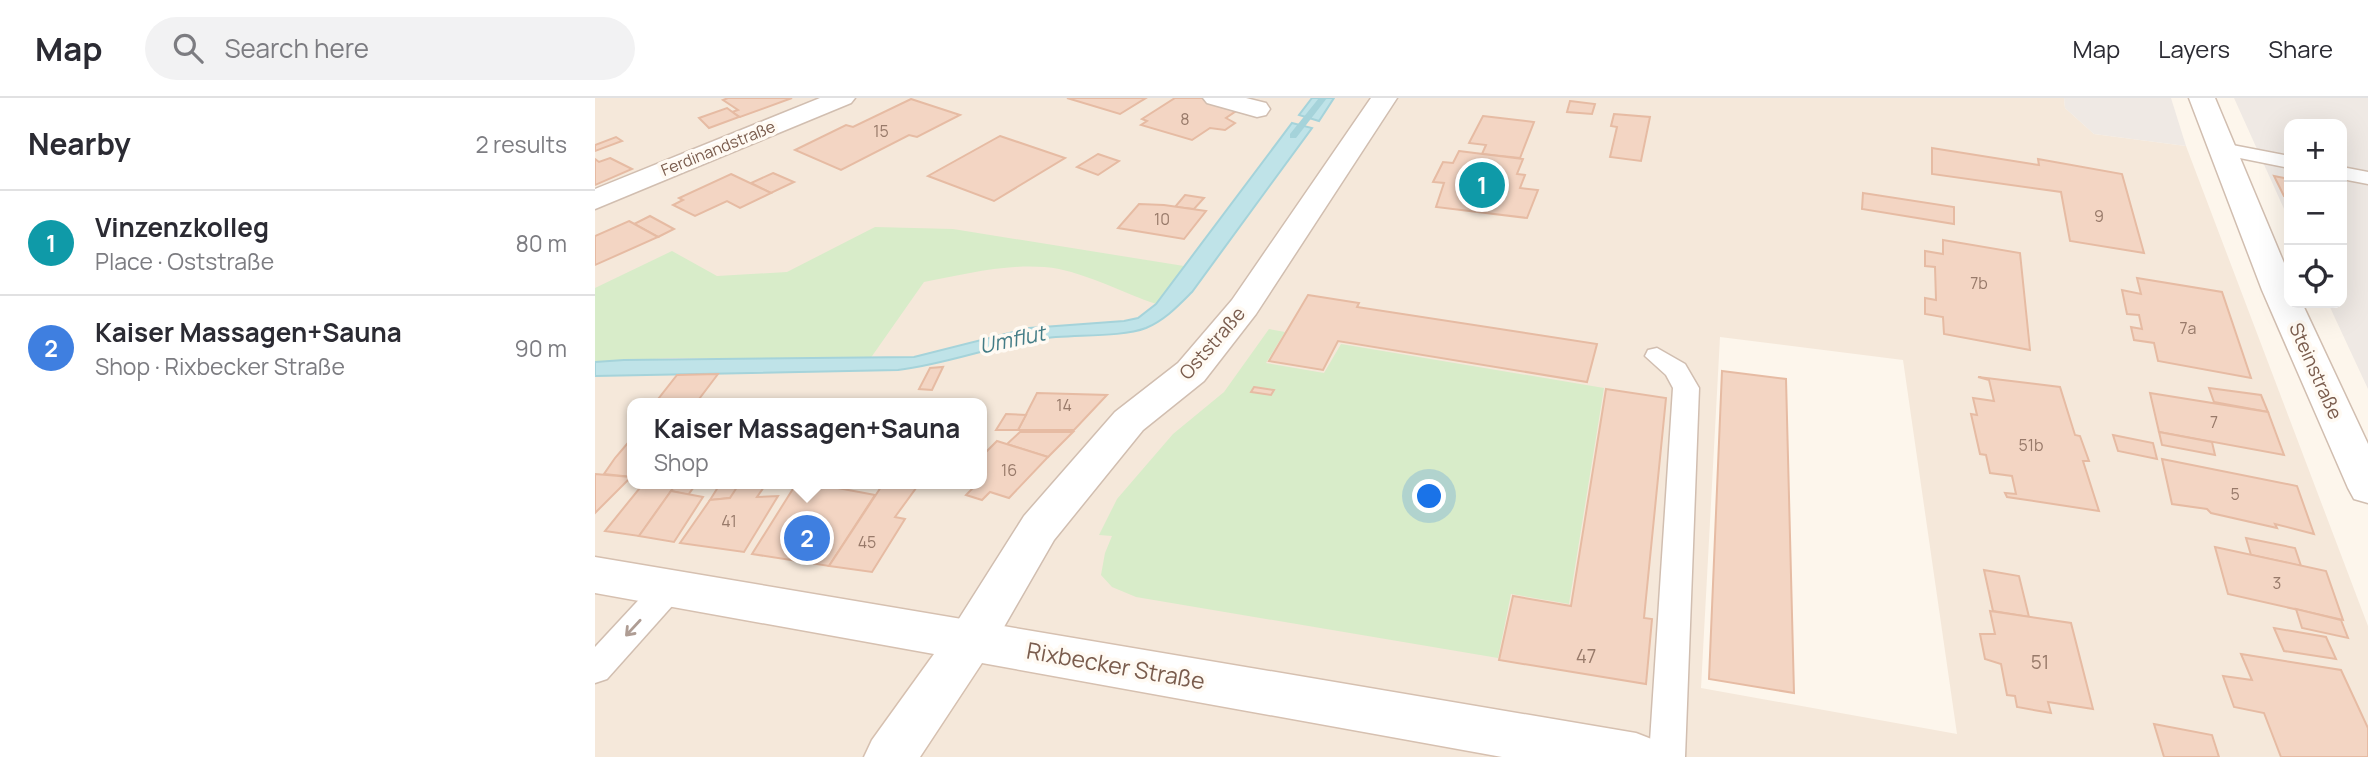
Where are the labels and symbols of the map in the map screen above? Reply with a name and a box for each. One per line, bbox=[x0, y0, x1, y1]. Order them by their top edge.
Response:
house number: 8 bbox=[1180, 108, 1190, 130]
street label: Ferdinandstraße bbox=[658, 115, 778, 181]
house number: 15 bbox=[873, 120, 889, 142]
pin: 1 bbox=[1459, 159, 1505, 211]
house number: 9 bbox=[2094, 205, 2104, 227]
house number: 10 bbox=[1154, 208, 1170, 230]
house number: 7b bbox=[1970, 272, 1988, 294]
street label: Oststraße bbox=[1173, 301, 1251, 385]
house number: 7a bbox=[2180, 317, 2196, 339]
water label: Umflut bbox=[977, 318, 1050, 360]
street label: Steinstraße bbox=[2283, 319, 2349, 423]
house number: 14 bbox=[1056, 394, 1072, 416]
house number: 7 bbox=[2210, 411, 2218, 433]
house number: 51b bbox=[2019, 434, 2043, 456]
house number: 16 bbox=[1001, 459, 1017, 481]
your location bbox=[1412, 479, 1446, 513]
house number: 5 bbox=[2230, 483, 2240, 505]
house number: 41 bbox=[721, 510, 737, 532]
pin: 2 bbox=[784, 512, 830, 564]
house number: 45 bbox=[858, 531, 876, 553]
house number: 3 bbox=[2273, 572, 2281, 594]
one-way arrow bbox=[624, 619, 641, 636]
street label: Rixbecker Straße bbox=[1024, 634, 1208, 696]
house number: 47 bbox=[1576, 643, 1596, 669]
house number: 51 bbox=[2031, 649, 2049, 675]

